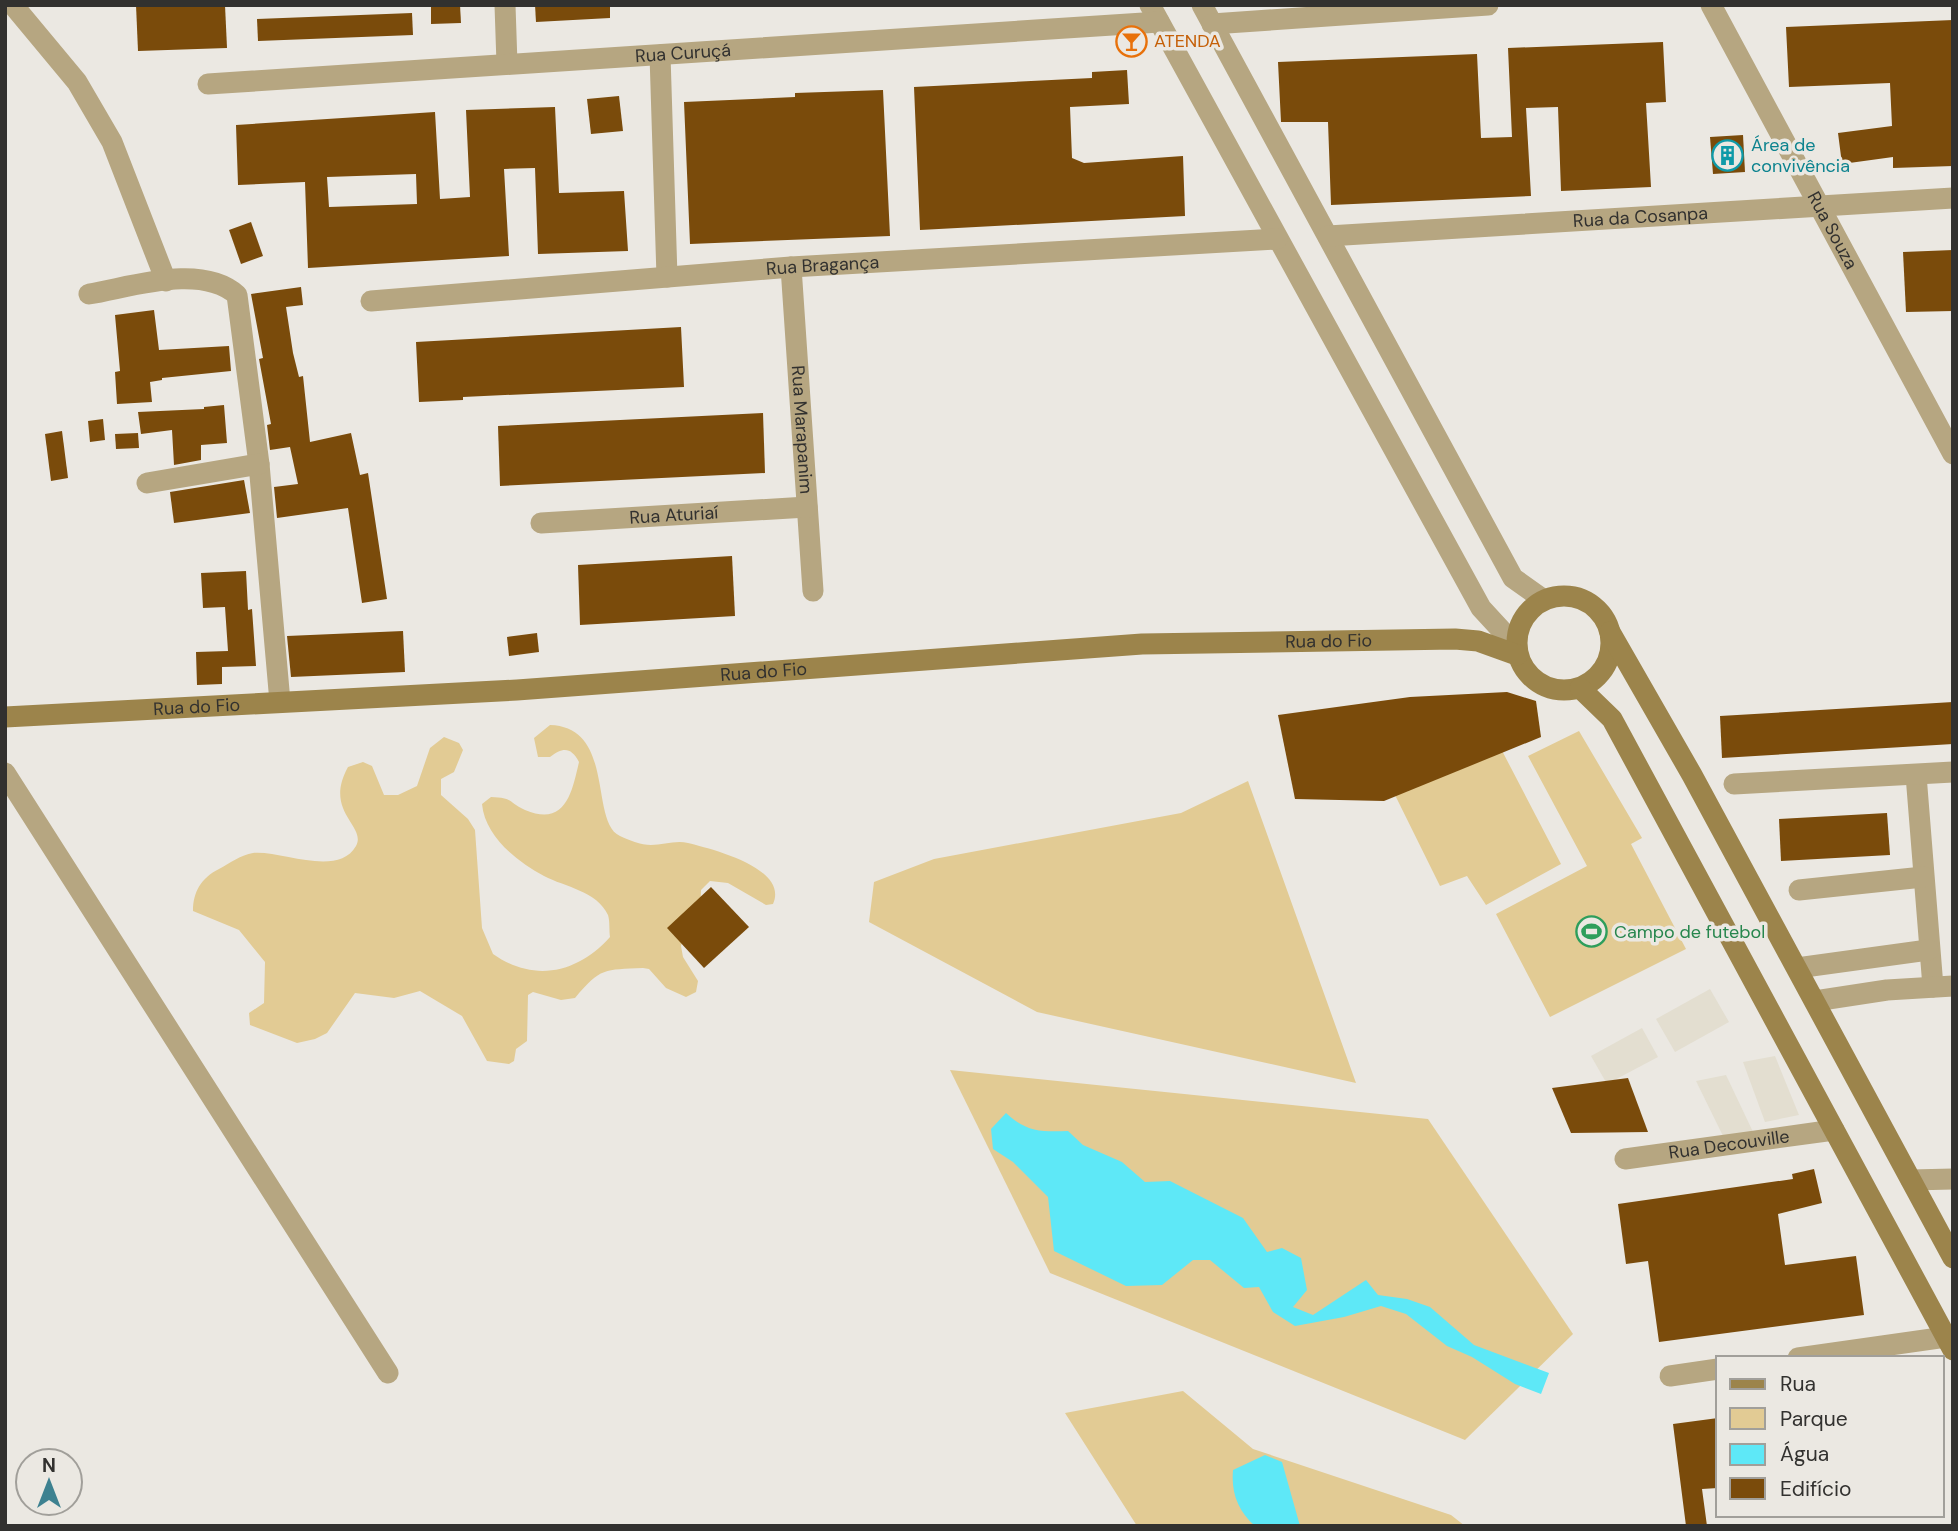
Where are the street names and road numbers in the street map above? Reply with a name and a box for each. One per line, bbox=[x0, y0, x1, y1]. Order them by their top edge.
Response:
street label: Rua Curuçá bbox=[634, 38, 732, 68]
street label: Rua Souza bbox=[1802, 187, 1863, 274]
street label: Rua da Cosanpa bbox=[1572, 201, 1709, 233]
street label: Rua Bragança bbox=[765, 250, 880, 281]
street label: Rua Marapanim bbox=[786, 365, 818, 495]
street label: Rua Aturiaí bbox=[629, 500, 719, 530]
street label: Rua do Fio bbox=[1285, 628, 1372, 654]
street label: Rua do Fio bbox=[719, 657, 808, 687]
street label: Rua do Fio bbox=[153, 693, 241, 721]
street label: Rua Decouville bbox=[1667, 1124, 1791, 1165]

